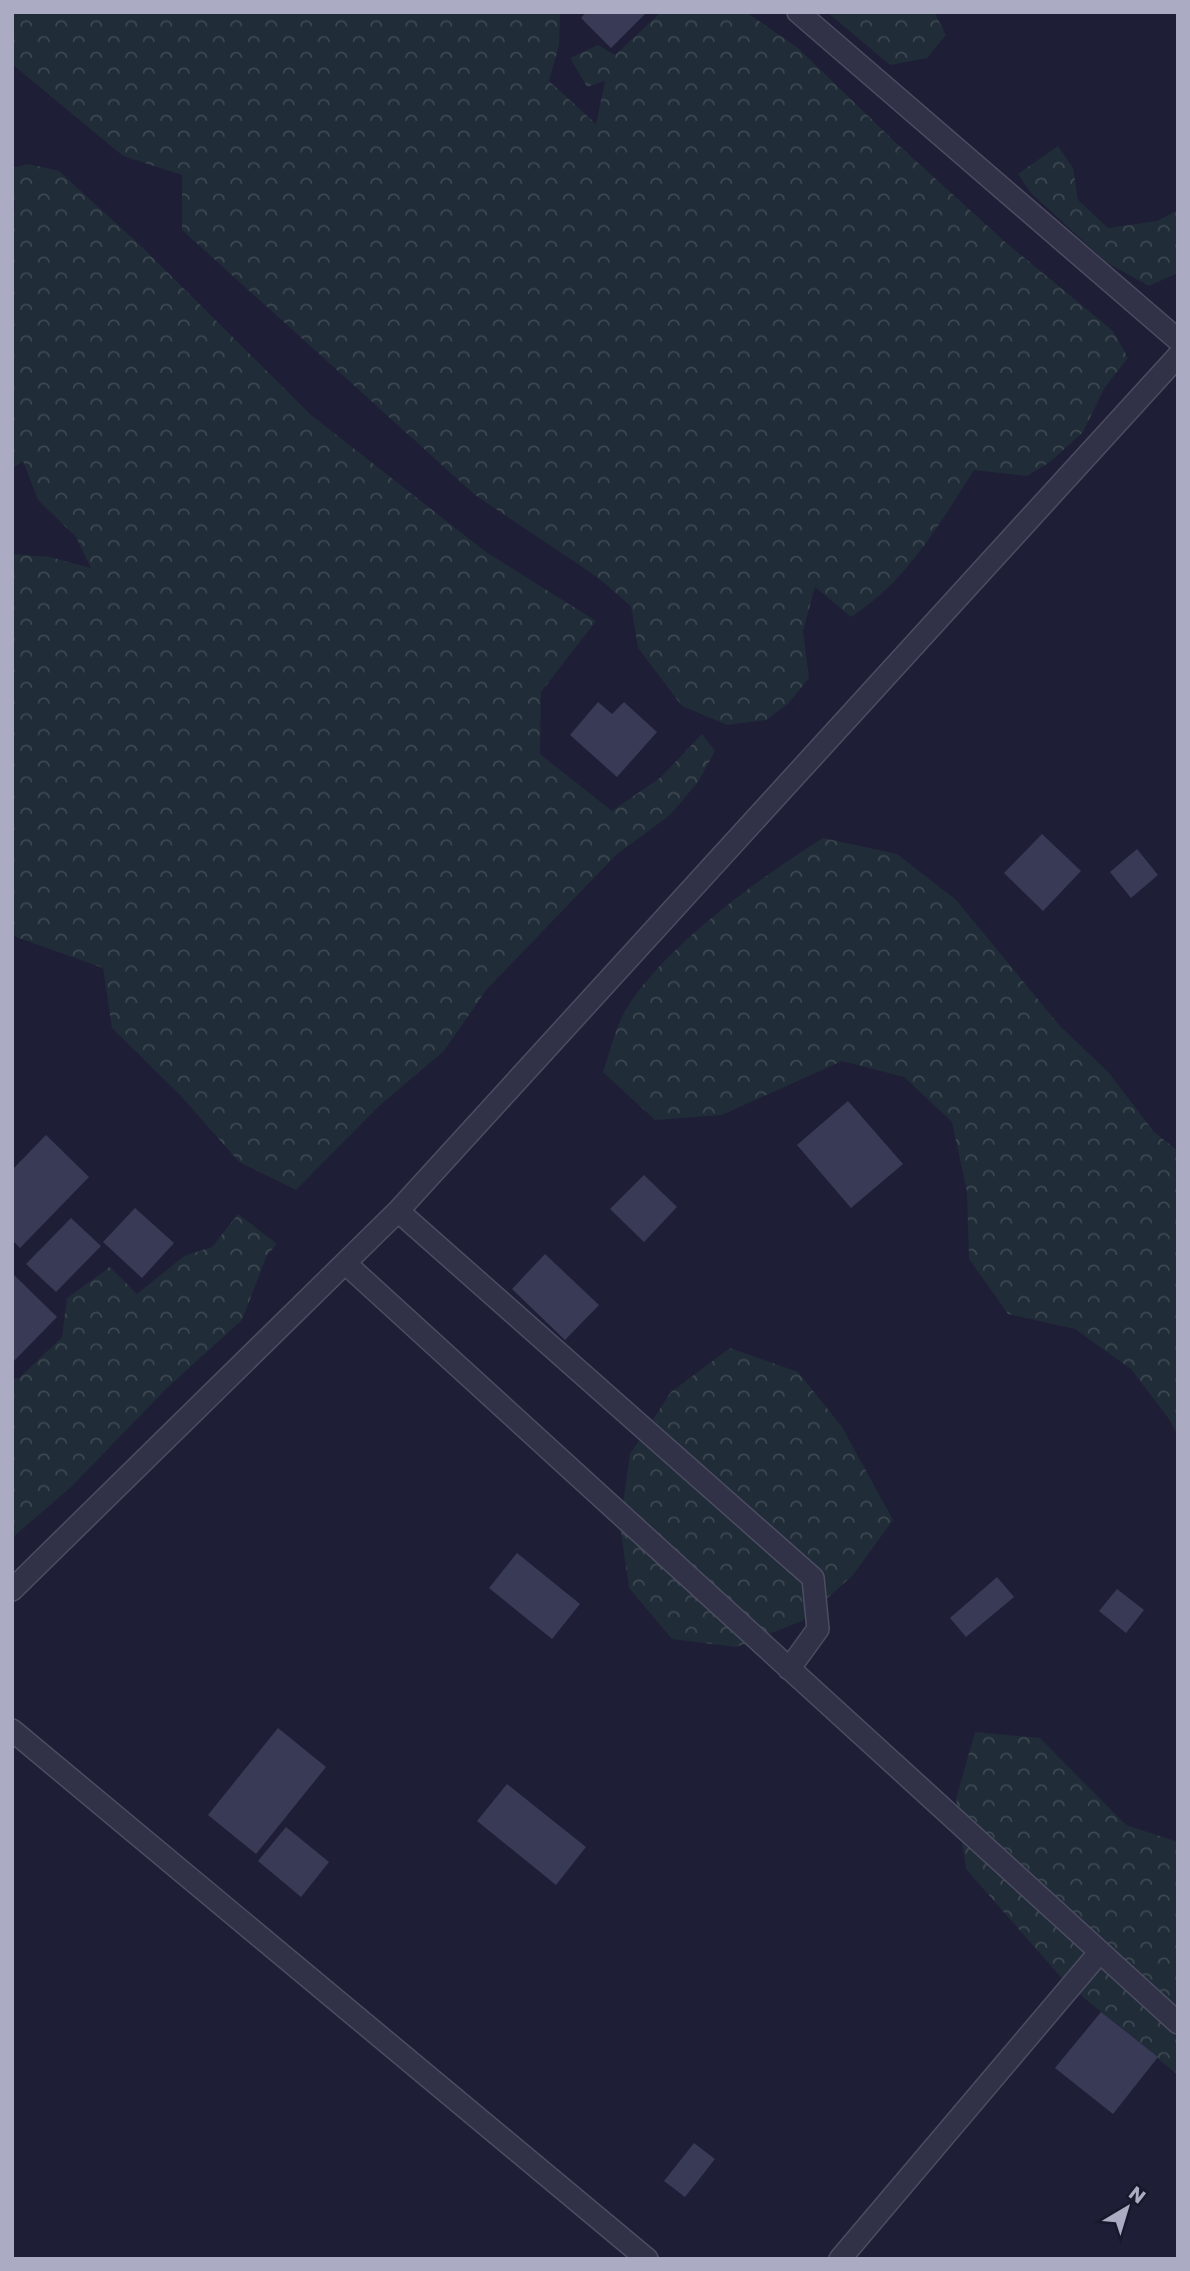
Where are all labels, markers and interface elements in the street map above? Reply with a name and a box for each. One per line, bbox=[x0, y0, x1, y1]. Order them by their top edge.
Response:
north arrow bbox=[1092, 2173, 1162, 2243]
text: N bbox=[1123, 2180, 1151, 2210]

